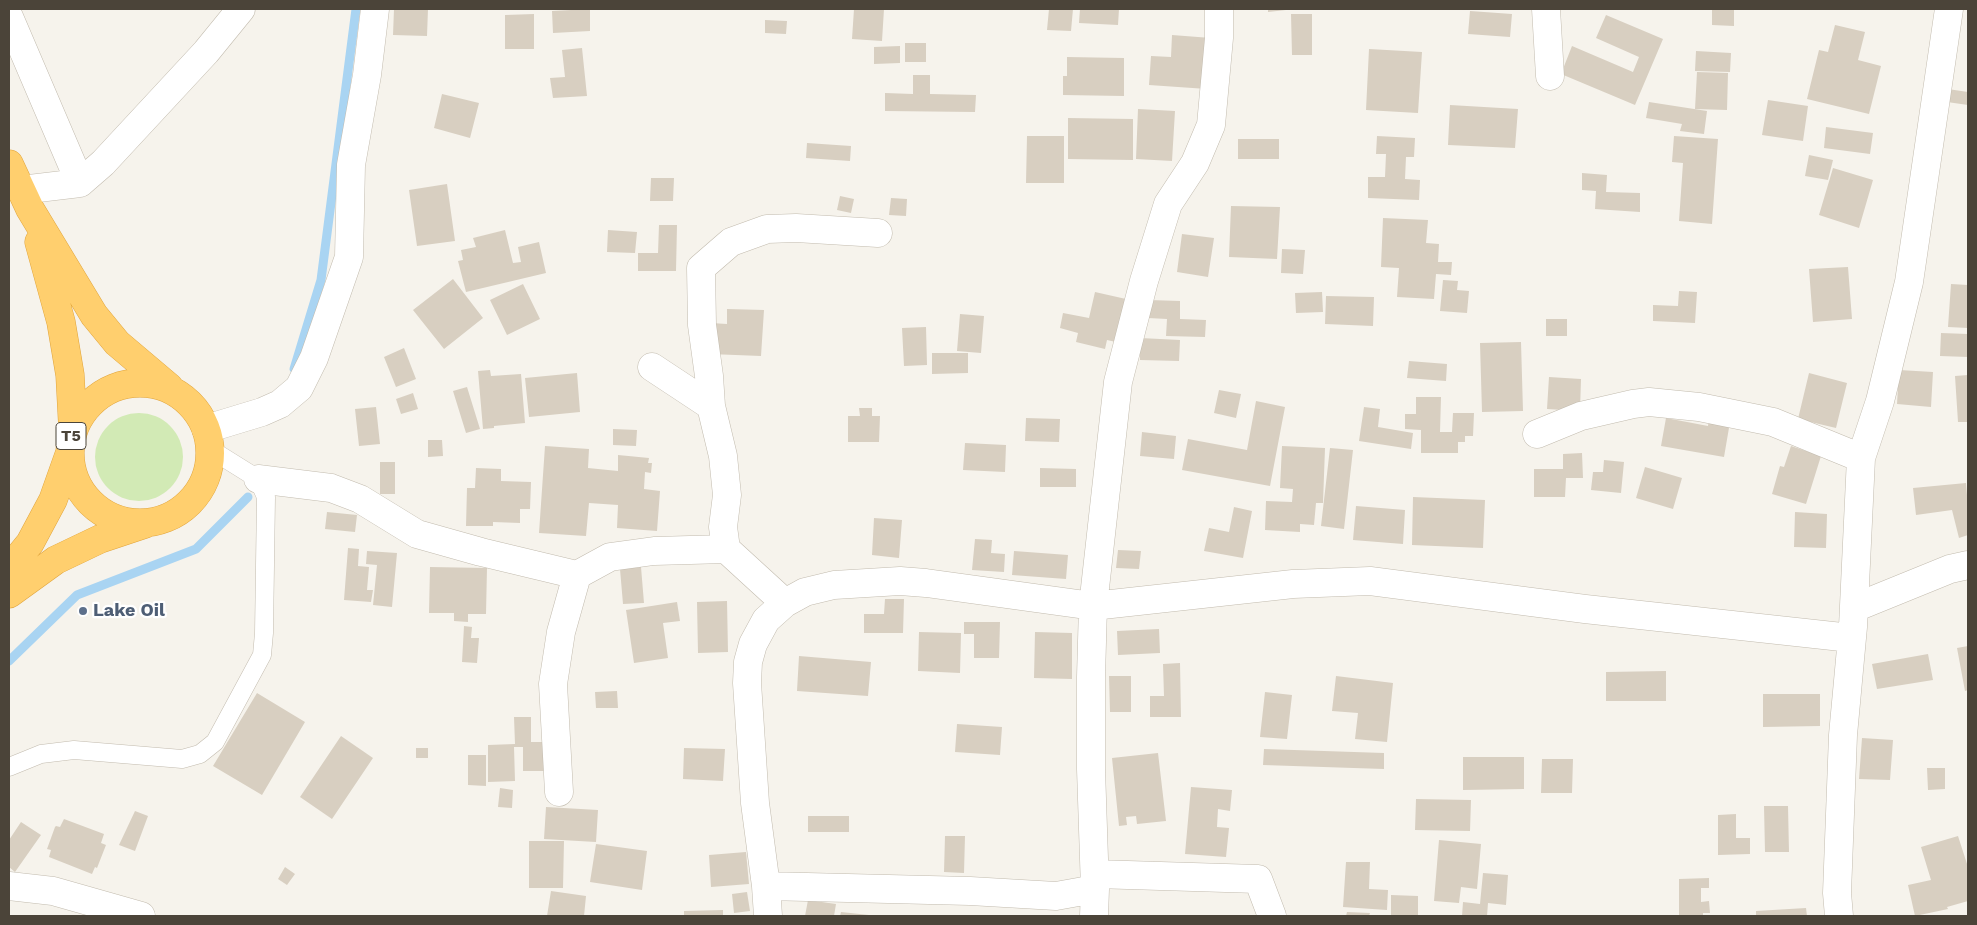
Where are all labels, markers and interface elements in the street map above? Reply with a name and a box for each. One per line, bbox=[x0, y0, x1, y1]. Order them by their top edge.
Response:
road number: T5 bbox=[56, 422, 86, 450]
place label: Lake Oil bbox=[93, 600, 165, 622]
marker: Lake Oil bbox=[77, 605, 89, 617]

